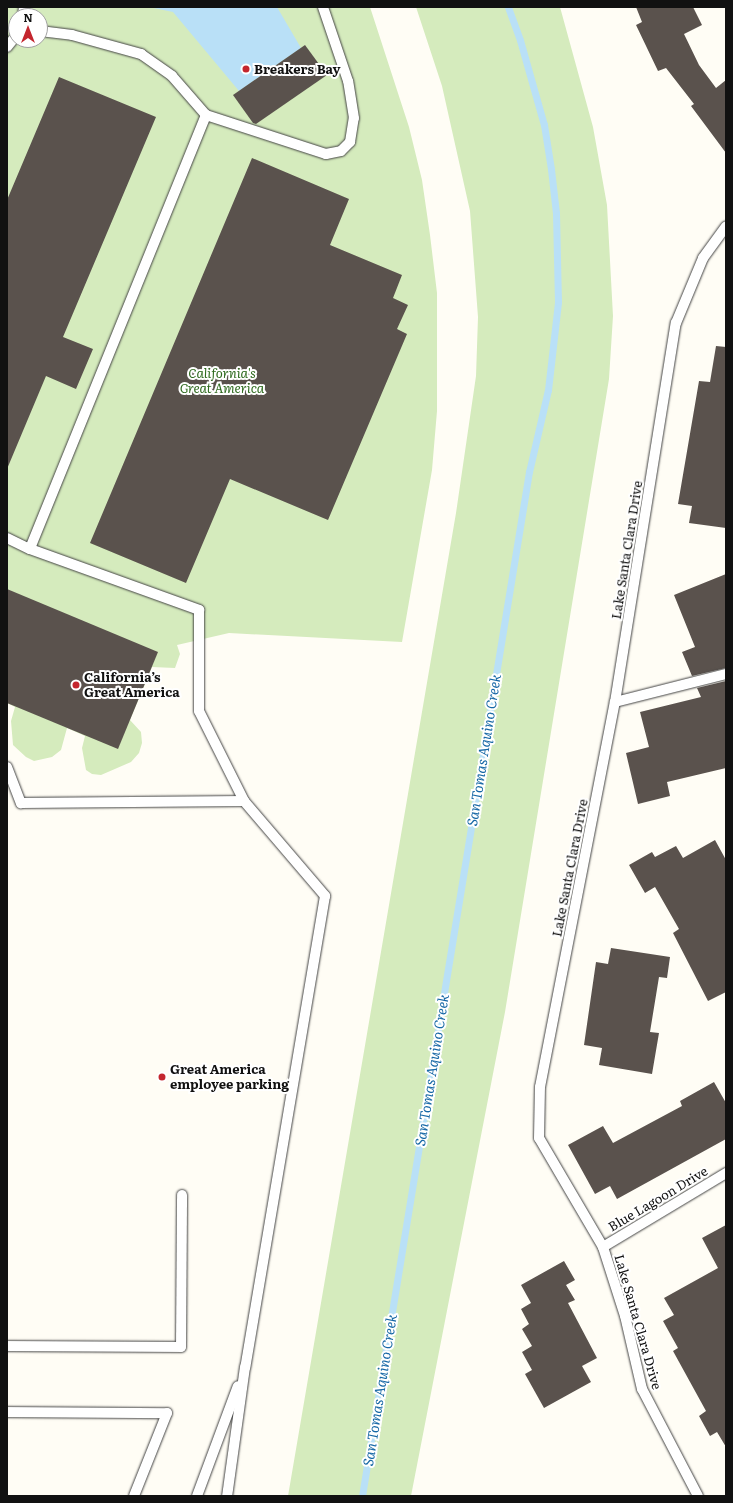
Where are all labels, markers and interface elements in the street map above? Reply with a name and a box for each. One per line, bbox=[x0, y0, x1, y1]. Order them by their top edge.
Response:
north arrow bbox=[8, 8, 48, 48]
text: N bbox=[23, 9, 33, 25]
place label: Breakers Bay bbox=[254, 61, 340, 77]
marker: Breakers Bay bbox=[241, 64, 251, 74]
park label: California's Great America bbox=[180, 366, 264, 397]
street label: Lake Santa Clara Drive bbox=[608, 480, 646, 620]
place label: California’s Great America bbox=[84, 670, 180, 701]
water label: San Tomas Aquino Creek bbox=[463, 673, 503, 827]
marker: California’s Great America bbox=[71, 680, 81, 690]
street label: Lake Santa Clara Drive bbox=[549, 798, 591, 938]
water label: San Tomas Aquino Creek bbox=[411, 993, 451, 1147]
place label: Great America employee parking bbox=[170, 1062, 289, 1093]
marker: Great America employee parking bbox=[157, 1072, 167, 1082]
street label: Blue Lagoon Drive bbox=[606, 1163, 710, 1235]
street label: Lake Santa Clara Drive bbox=[611, 1253, 665, 1391]
water label: San Tomas Aquino Creek bbox=[359, 1313, 399, 1467]

